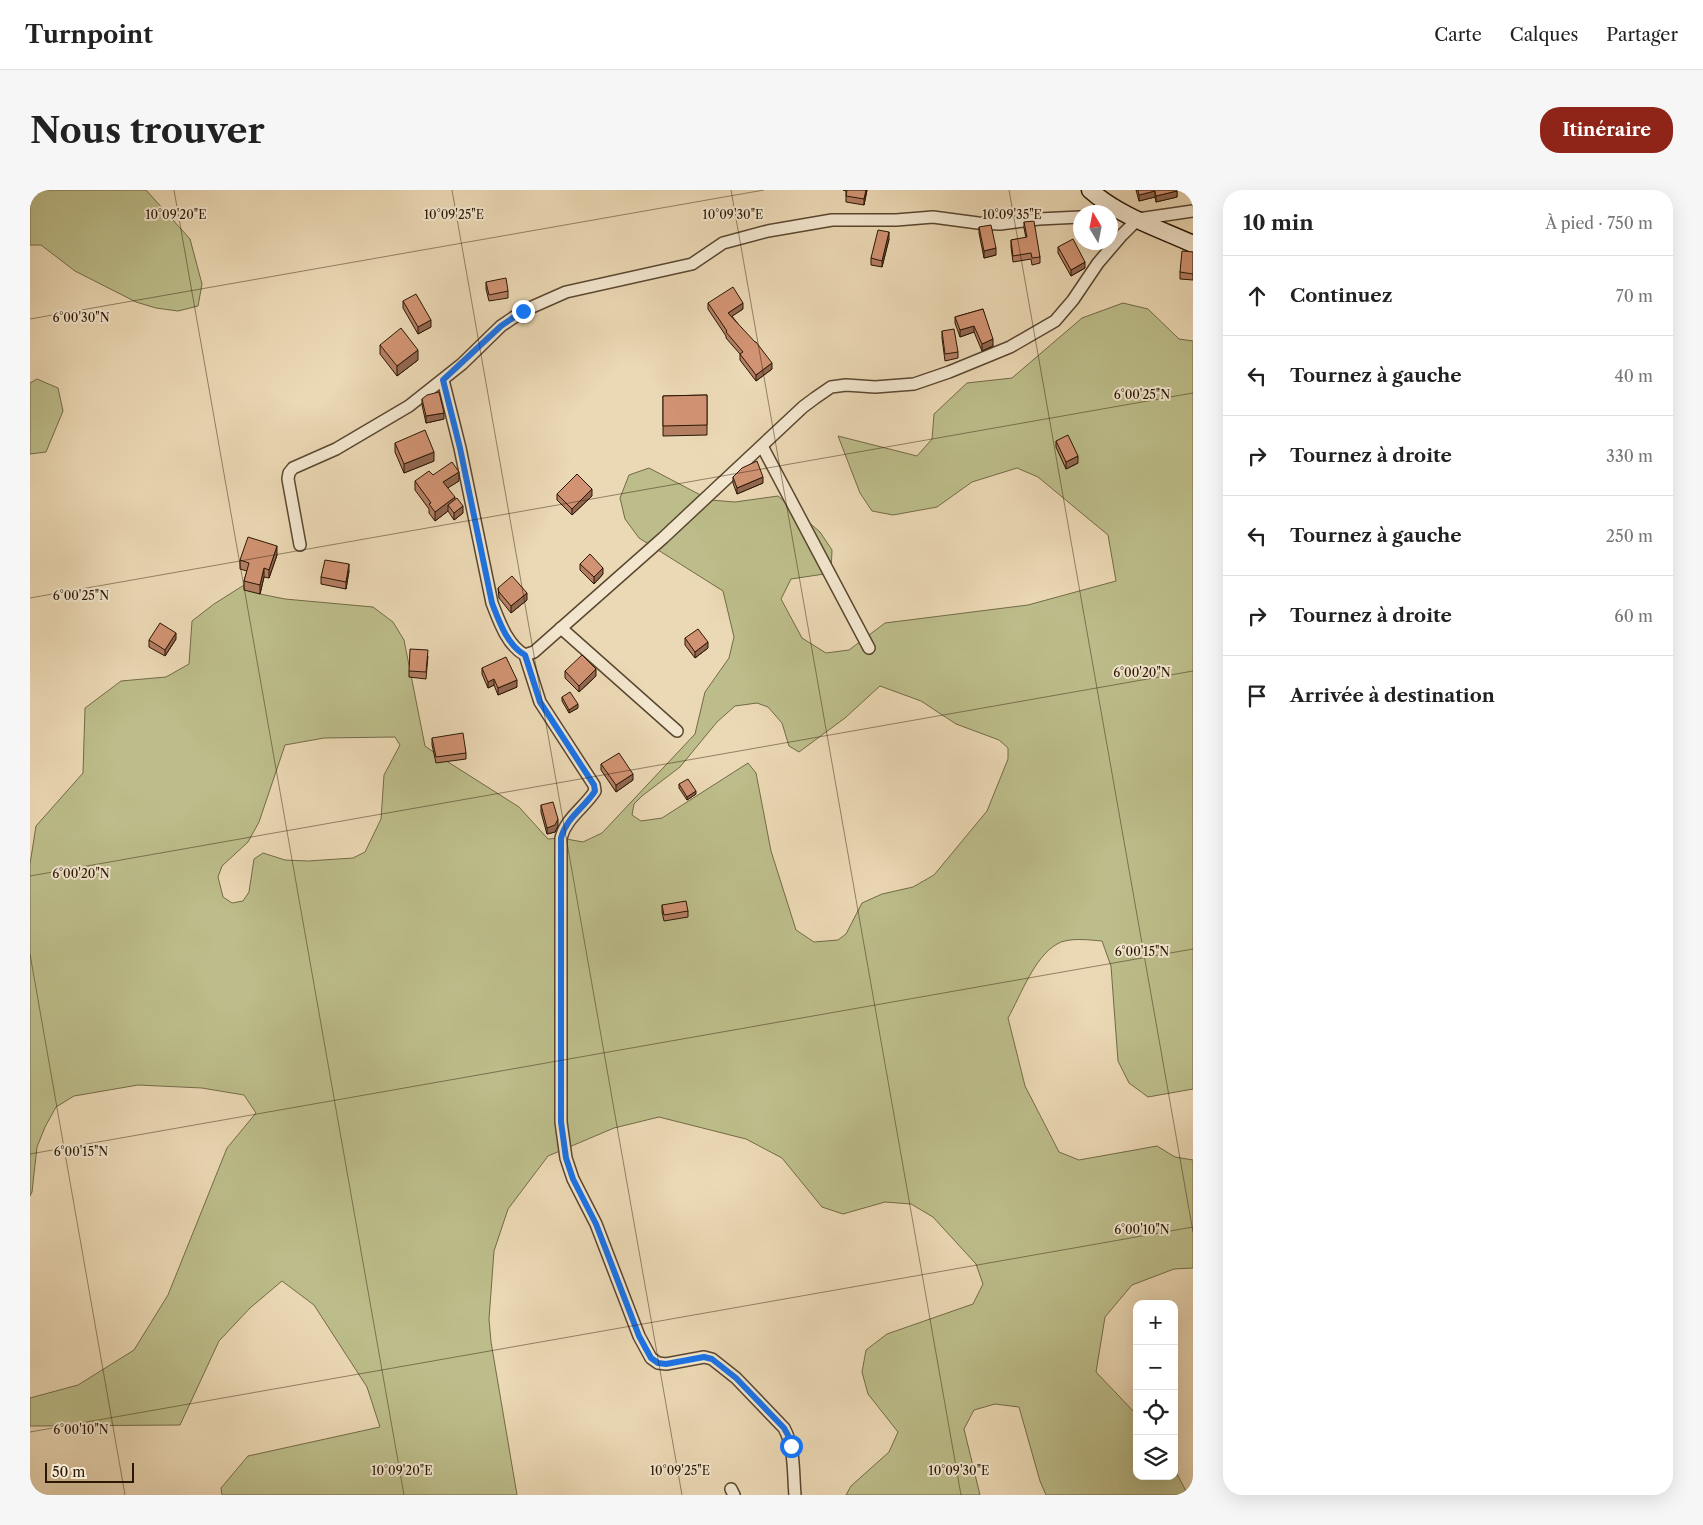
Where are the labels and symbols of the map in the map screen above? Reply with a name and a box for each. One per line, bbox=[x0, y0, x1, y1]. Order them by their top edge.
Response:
north arrow bbox=[1073, 205, 1118, 250]
text: 10°09'20"E bbox=[145, 207, 207, 222]
text: 10°09'25"E bbox=[424, 207, 484, 222]
text: 10°09'30"E bbox=[703, 207, 763, 222]
text: 10°09'35"E bbox=[982, 207, 1042, 222]
route end bbox=[512, 300, 535, 323]
text: 6°00'30"N bbox=[52, 310, 110, 325]
text: 6°00'25"N bbox=[1114, 387, 1170, 402]
text: 6°00'25"N bbox=[53, 588, 109, 603]
text: 6°00'20"N bbox=[1113, 665, 1171, 680]
text: 6°00'20"N bbox=[52, 866, 110, 881]
text: 6°00'15"N bbox=[1115, 944, 1169, 959]
text: 6°00'15"N bbox=[54, 1144, 108, 1159]
text: 6°00'10"N bbox=[1114, 1222, 1170, 1237]
text: 6°00'10"N bbox=[53, 1422, 109, 1437]
route start bbox=[780, 1435, 803, 1458]
scale bar bbox=[45, 1460, 134, 1483]
text: 10°09'20"E bbox=[371, 1463, 433, 1478]
text: 10°09'25"E bbox=[650, 1463, 710, 1478]
text: 10°09'30"E bbox=[929, 1463, 989, 1478]

